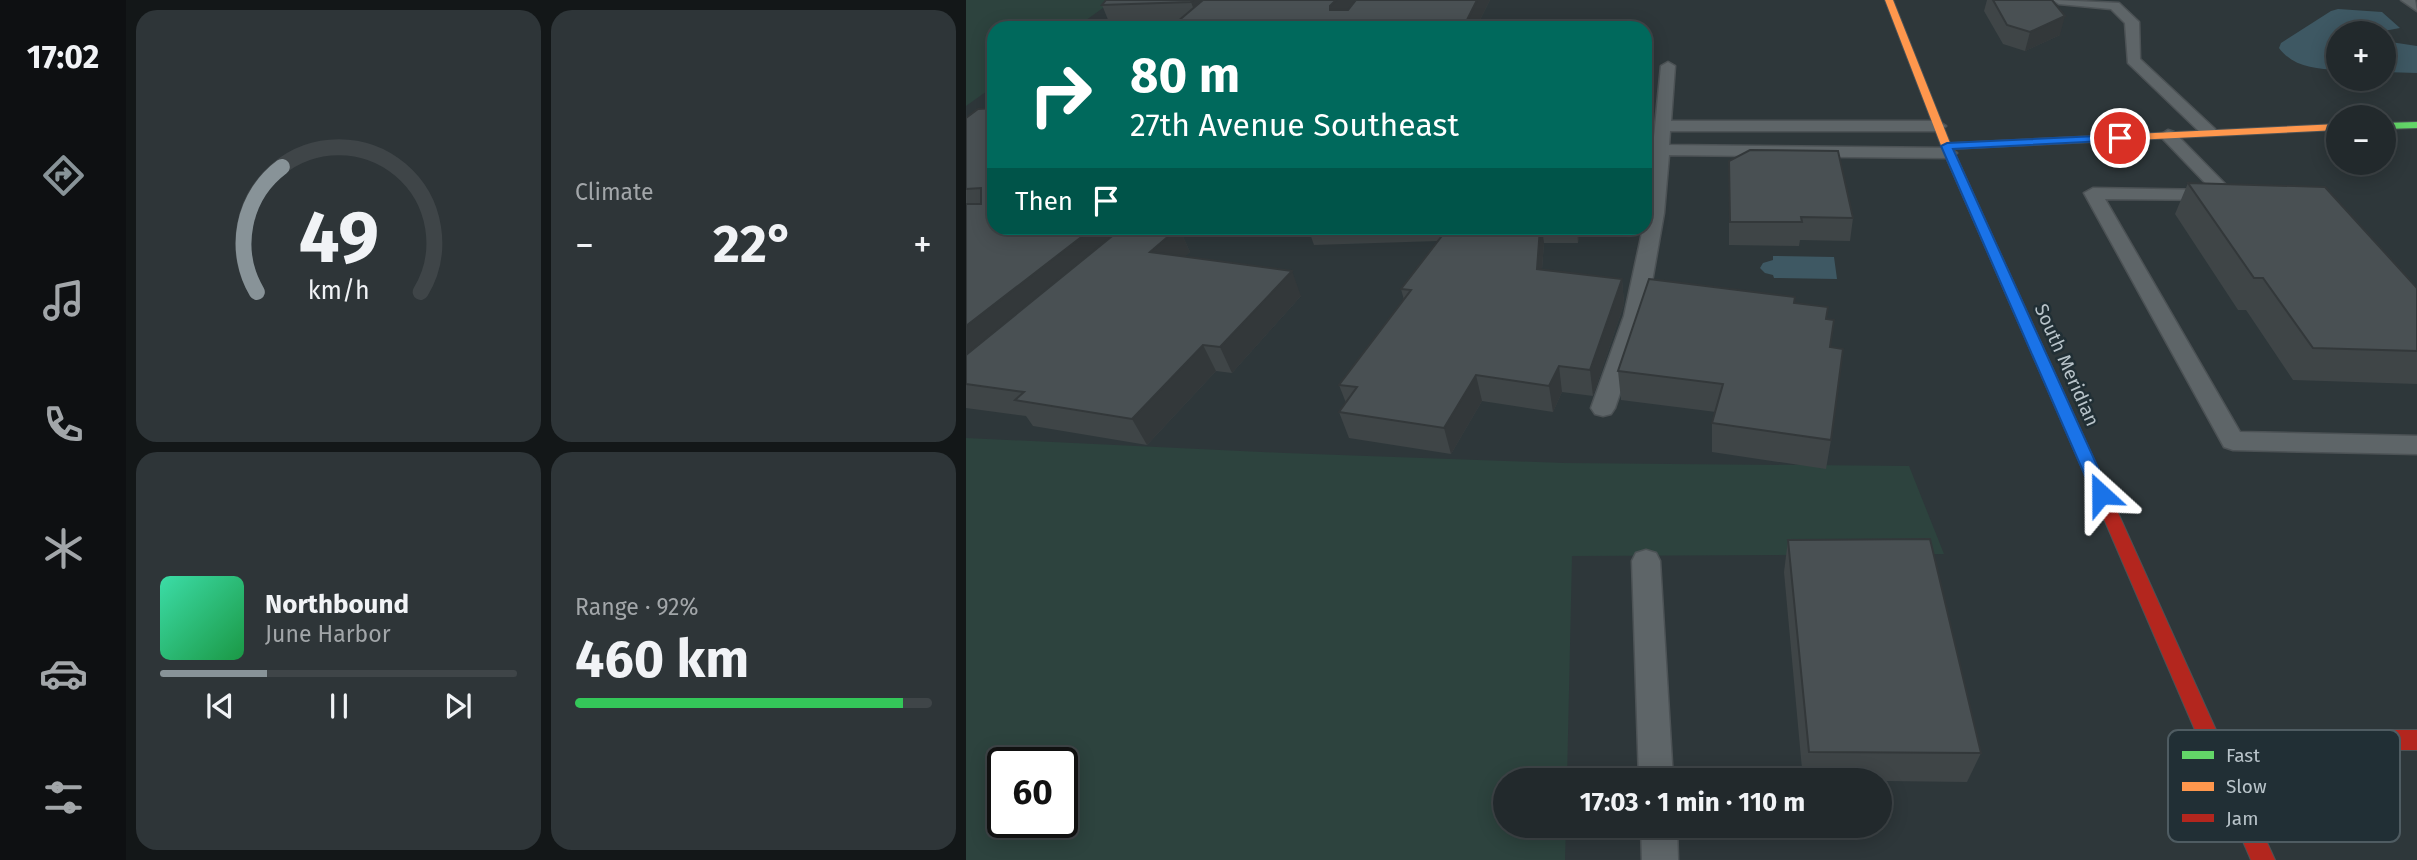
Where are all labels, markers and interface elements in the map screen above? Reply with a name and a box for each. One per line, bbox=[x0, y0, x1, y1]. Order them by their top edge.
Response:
map controls bbox=[2326, 21, 2396, 175]
button: + bbox=[2326, 21, 2396, 91]
text: 17:02 bbox=[27, 38, 99, 76]
text: 80 m bbox=[1130, 46, 1240, 105]
icon: right bbox=[1015, 49, 1106, 140]
button: − bbox=[2326, 105, 2396, 175]
text: 27th Avenue Southeast bbox=[1130, 106, 1459, 144]
pin bbox=[2090, 108, 2150, 168]
icon: arrive bbox=[2101, 119, 2139, 157]
icon: directions bbox=[39, 151, 88, 200]
text: Climate bbox=[575, 178, 654, 206]
icon: arrive bbox=[1087, 182, 1125, 220]
text: Then bbox=[1015, 186, 1073, 217]
text: 49 bbox=[298, 194, 379, 281]
text: 22° bbox=[713, 213, 794, 276]
text: − bbox=[575, 222, 594, 268]
text: + bbox=[913, 222, 932, 268]
icon: music bbox=[39, 276, 88, 325]
text: km/h bbox=[308, 276, 369, 306]
street label: South Meridian bbox=[2030, 300, 2104, 430]
icon: phone bbox=[39, 400, 88, 449]
position arrow bbox=[2064, 457, 2138, 531]
icon: climate bbox=[39, 524, 88, 573]
text: Northbound bbox=[265, 589, 409, 620]
text: Range · 92% bbox=[575, 593, 698, 621]
text: June Harbor bbox=[265, 620, 391, 648]
text: 460 km bbox=[575, 628, 749, 691]
icon: car bbox=[39, 649, 88, 698]
icon: previous bbox=[201, 687, 239, 725]
icon: pause bbox=[320, 687, 358, 725]
icon: next bbox=[439, 687, 477, 725]
legend bbox=[2168, 730, 2400, 842]
text: Fast bbox=[2226, 744, 2260, 767]
speed limit sign: 60 bbox=[987, 747, 1078, 838]
icon: filters bbox=[39, 773, 88, 822]
text: Slow bbox=[2226, 775, 2267, 798]
text: 17:03 · 1 min · 110 m bbox=[1580, 787, 1805, 818]
text: Jam bbox=[2226, 807, 2258, 830]

